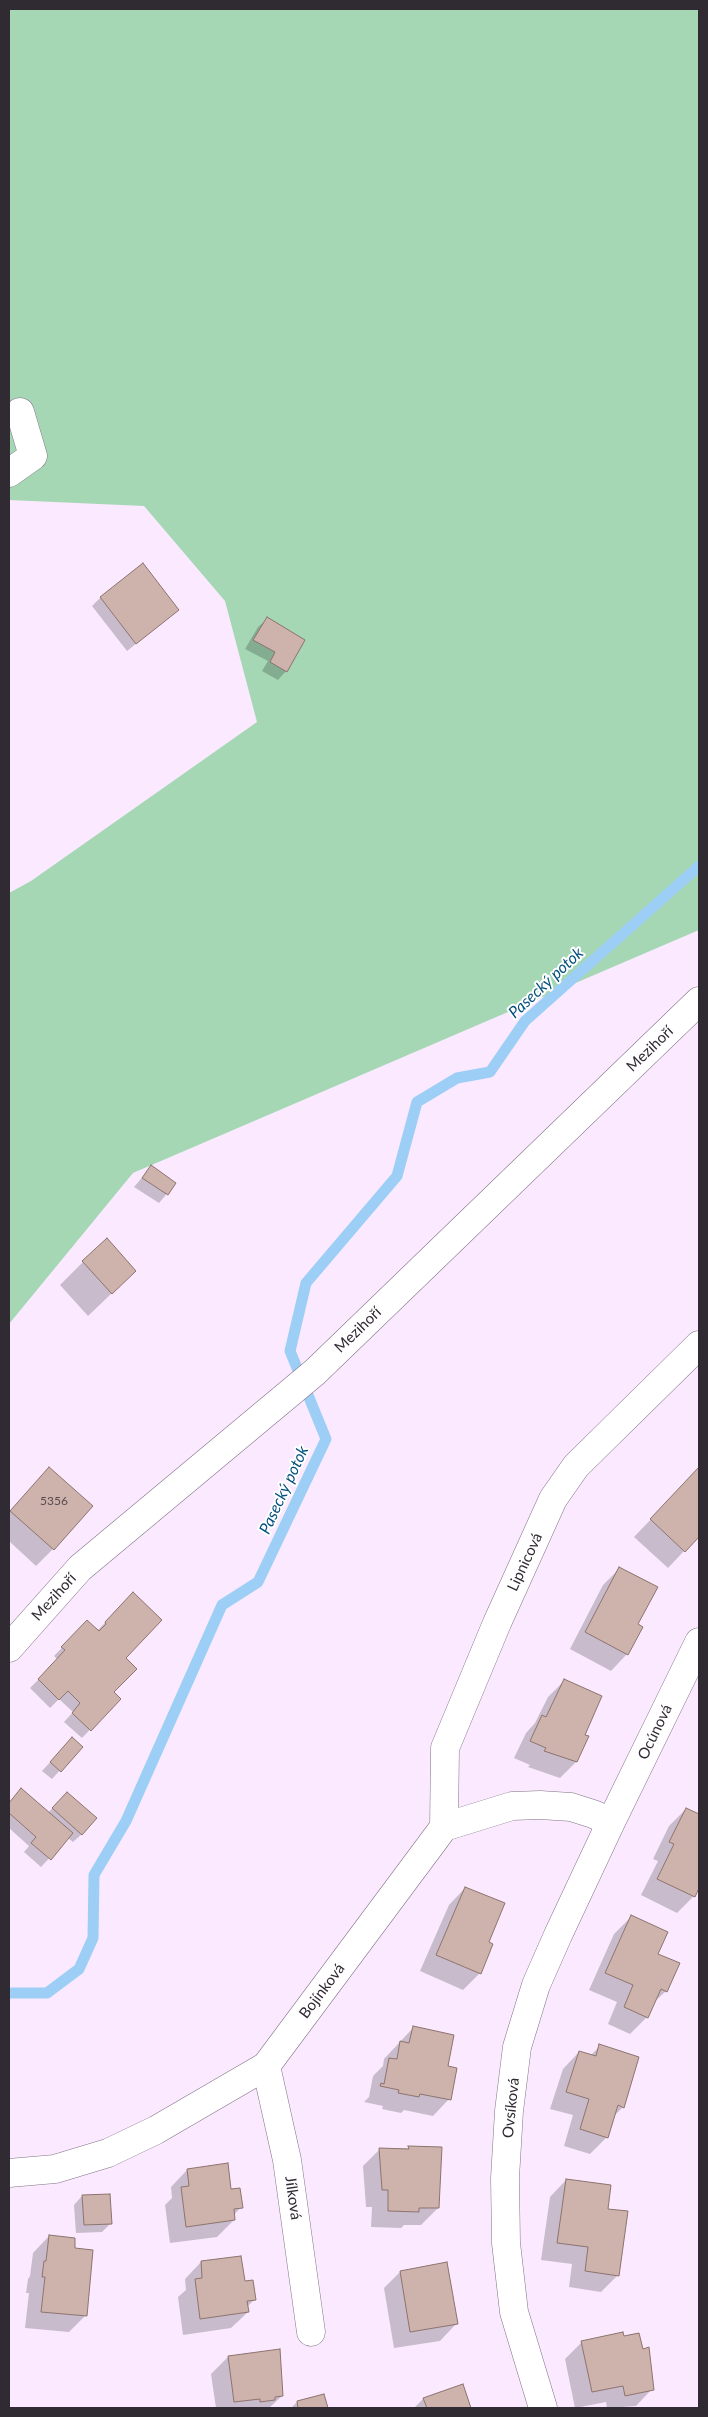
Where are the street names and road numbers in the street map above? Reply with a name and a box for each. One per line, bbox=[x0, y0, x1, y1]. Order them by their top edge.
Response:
street label: Mezihoří bbox=[623, 1022, 677, 1076]
street label: Mezihoří bbox=[331, 1303, 385, 1357]
street label: Lipnicová bbox=[504, 1530, 546, 1594]
street label: Mezihoří bbox=[28, 1569, 80, 1625]
street label: Ocúnová bbox=[634, 1701, 676, 1763]
street label: Bojínková bbox=[296, 1960, 348, 2022]
street label: Ovsíková bbox=[499, 2077, 523, 2139]
street label: Jílková bbox=[281, 2175, 305, 2221]

